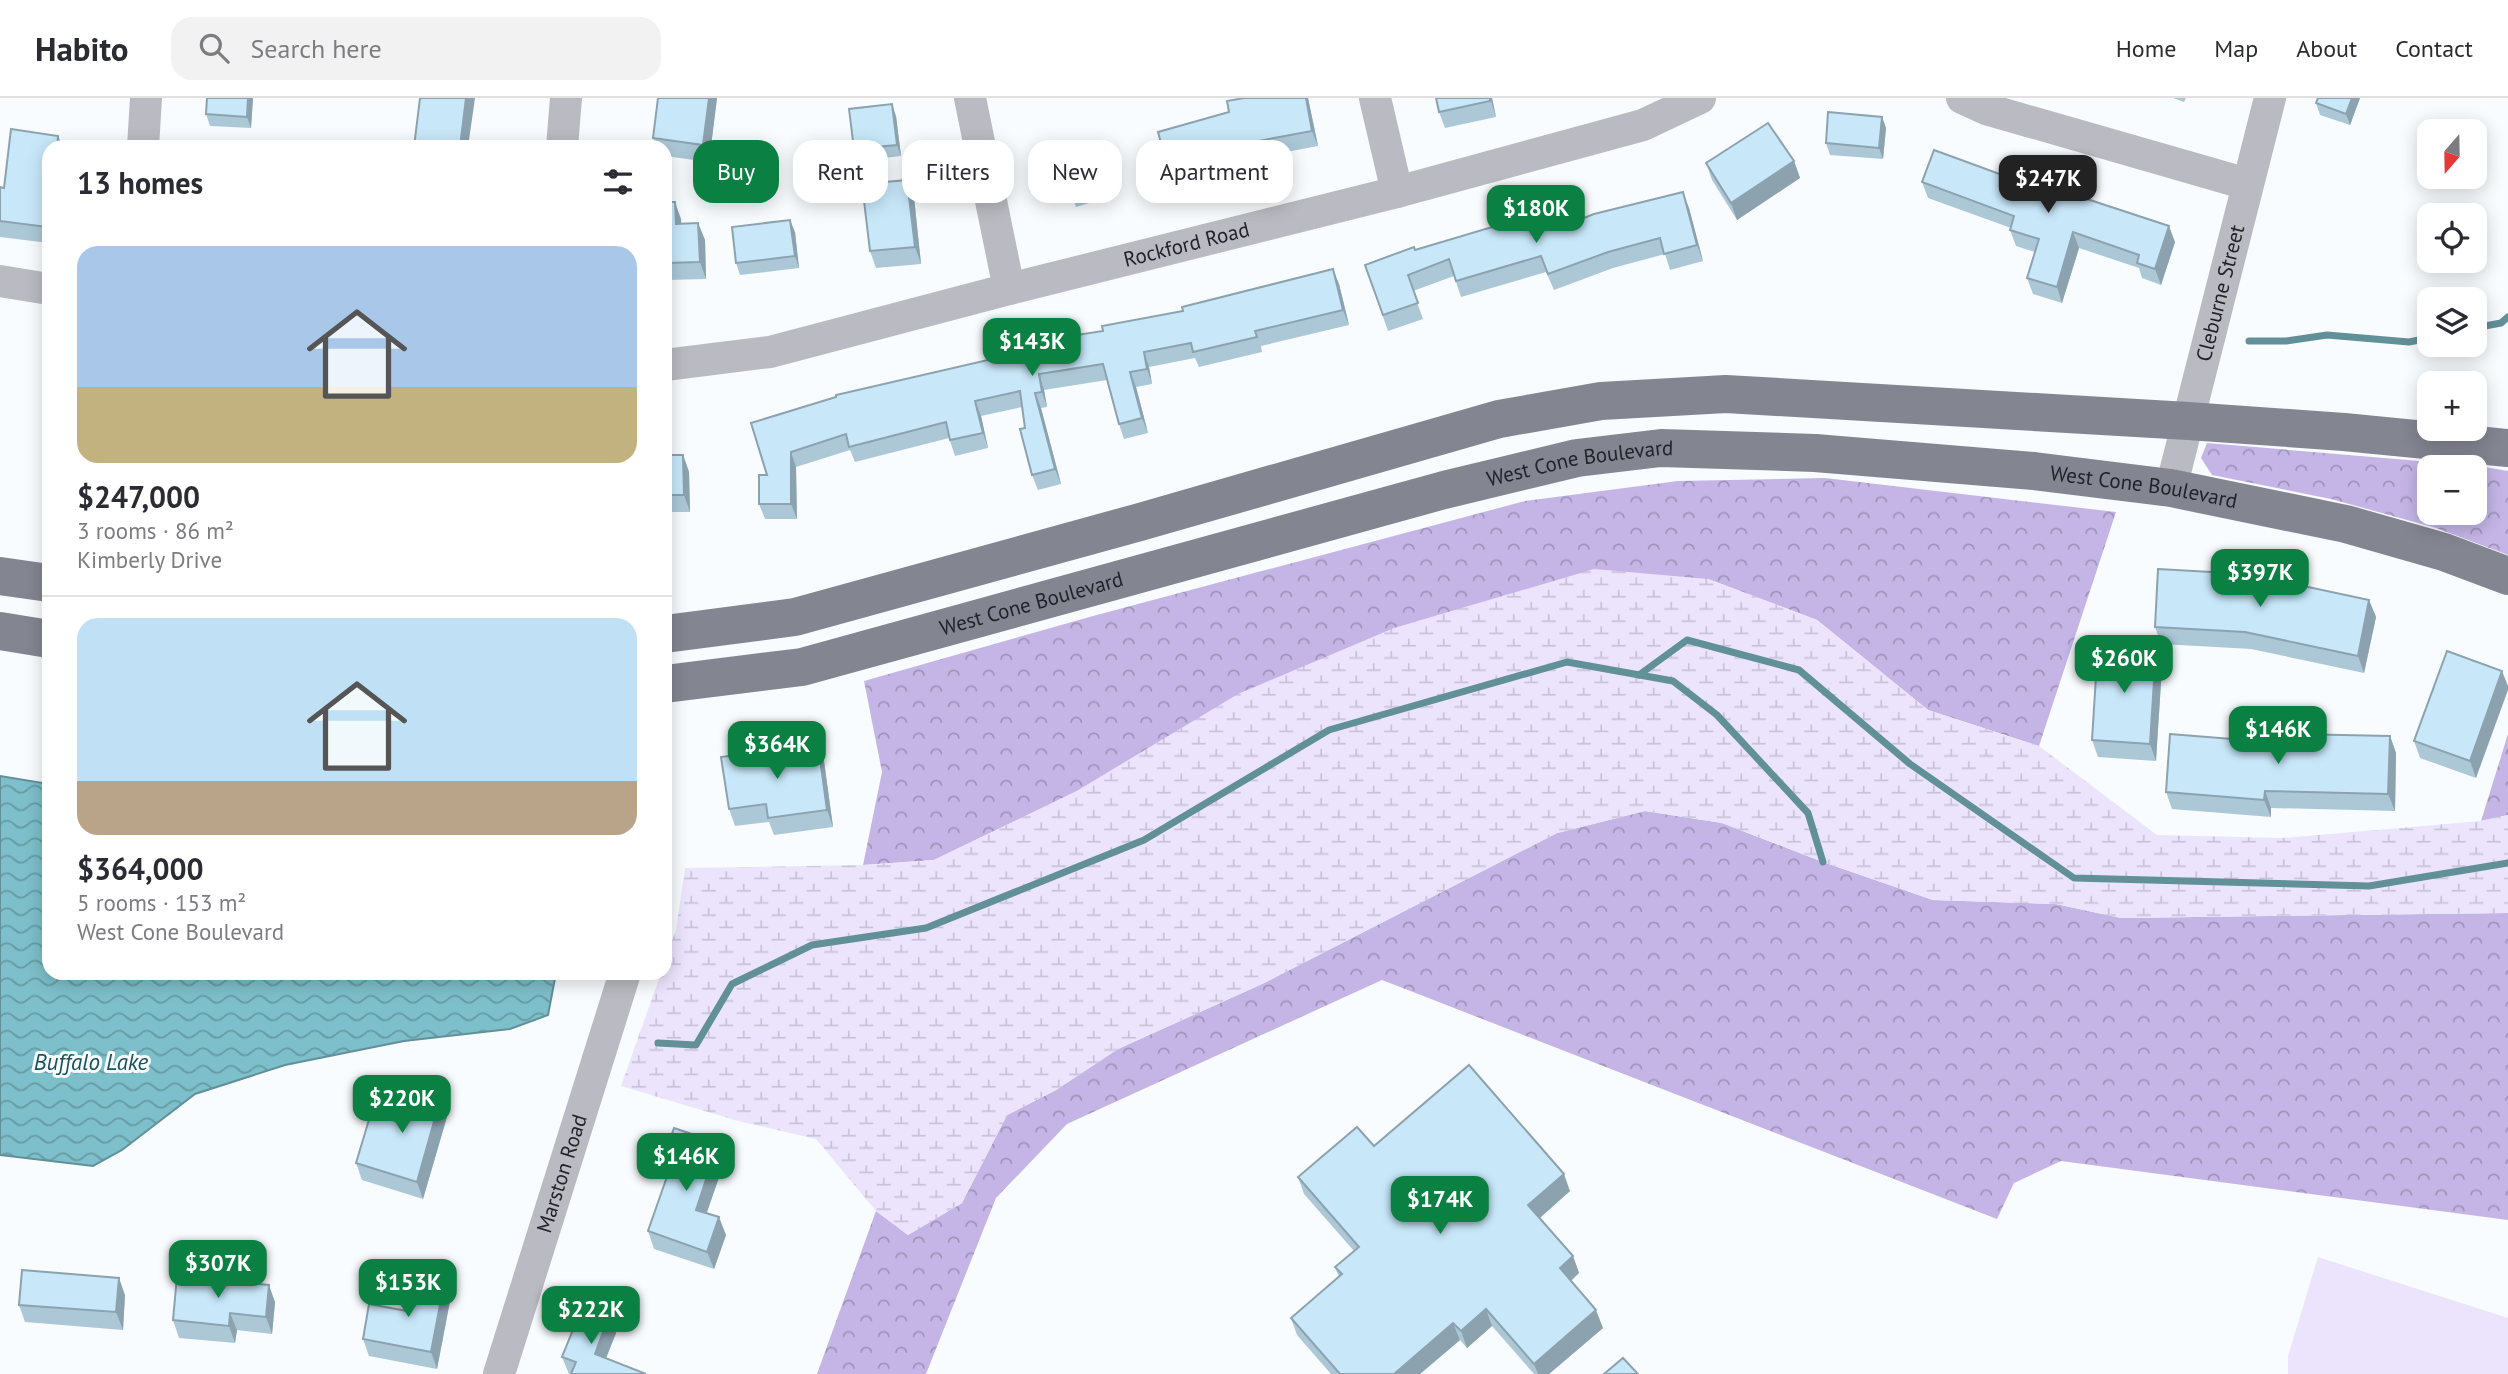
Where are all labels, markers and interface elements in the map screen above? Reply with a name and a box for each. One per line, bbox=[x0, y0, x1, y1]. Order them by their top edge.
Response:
search box bbox=[171, 17, 661, 80]
text: Habito bbox=[35, 27, 129, 70]
icon: search bbox=[195, 29, 233, 67]
text: Search here bbox=[251, 32, 382, 65]
text: Home bbox=[2116, 33, 2176, 64]
text: Map bbox=[2214, 33, 2258, 64]
text: About bbox=[2296, 33, 2357, 64]
text: Contact bbox=[2395, 33, 2473, 64]
north arrow bbox=[2417, 119, 2487, 189]
map controls bbox=[2417, 119, 2487, 525]
chip: Buy bbox=[693, 140, 779, 203]
chip: Rent bbox=[793, 140, 888, 203]
chip: Filters bbox=[902, 140, 1014, 203]
chip: New bbox=[1028, 140, 1122, 203]
chip: Apartment bbox=[1136, 140, 1293, 203]
pin: $247K bbox=[1999, 156, 2097, 215]
text: 13 homes bbox=[77, 163, 203, 202]
icon: filters bbox=[599, 163, 637, 201]
text: $247K bbox=[2015, 163, 2081, 192]
pin: $180K bbox=[1487, 186, 1585, 245]
text: $180K bbox=[1503, 193, 1569, 222]
button: locate bbox=[2417, 203, 2487, 273]
street label: Rockford Road bbox=[1121, 215, 1252, 273]
street label: Cleburne Street bbox=[2190, 222, 2250, 364]
button: layers bbox=[2417, 287, 2487, 357]
icon: home bbox=[294, 291, 420, 417]
pin: $143K bbox=[983, 318, 1081, 378]
text: $143K bbox=[999, 326, 1065, 355]
button: + bbox=[2417, 371, 2487, 441]
street label: West Cone Boulevard bbox=[1484, 434, 1674, 492]
button: − bbox=[2417, 455, 2487, 525]
street label: West Cone Boulevard bbox=[2048, 459, 2240, 514]
text: $247,000 bbox=[77, 477, 200, 516]
text: 3 rooms · 86 m² bbox=[77, 516, 234, 545]
text: Kimberly Drive bbox=[77, 545, 222, 574]
pin: $397K bbox=[2211, 550, 2309, 609]
text: $397K bbox=[2227, 557, 2293, 586]
street label: West Cone Boulevard bbox=[936, 565, 1126, 641]
pin: $260K bbox=[2075, 636, 2173, 695]
text: $260K bbox=[2091, 643, 2157, 672]
icon: home bbox=[294, 663, 420, 789]
pin: $146K bbox=[2229, 706, 2327, 766]
text: $146K bbox=[2245, 714, 2311, 743]
pin: $364K bbox=[728, 722, 826, 781]
text: $364K bbox=[744, 729, 810, 758]
text: $364,000 bbox=[77, 849, 204, 888]
text: 5 rooms · 153 m² bbox=[77, 888, 246, 917]
text: West Cone Boulevard bbox=[77, 917, 284, 946]
water label: Buffalo Lake bbox=[34, 1047, 149, 1076]
pin: $220K bbox=[353, 1076, 451, 1135]
text: $220K bbox=[369, 1083, 435, 1112]
street label: Marston Road bbox=[530, 1111, 593, 1236]
pin: $146K bbox=[637, 1134, 735, 1193]
text: $146K bbox=[653, 1141, 719, 1170]
pin: $174K bbox=[1391, 1176, 1489, 1236]
text: $174K bbox=[1407, 1184, 1473, 1213]
pin: $307K bbox=[169, 1240, 267, 1300]
text: $307K bbox=[185, 1248, 251, 1277]
pin: $153K bbox=[359, 1260, 457, 1319]
text: $153K bbox=[375, 1267, 441, 1296]
pin: $222K bbox=[542, 1286, 640, 1346]
text: $222K bbox=[558, 1294, 624, 1323]

